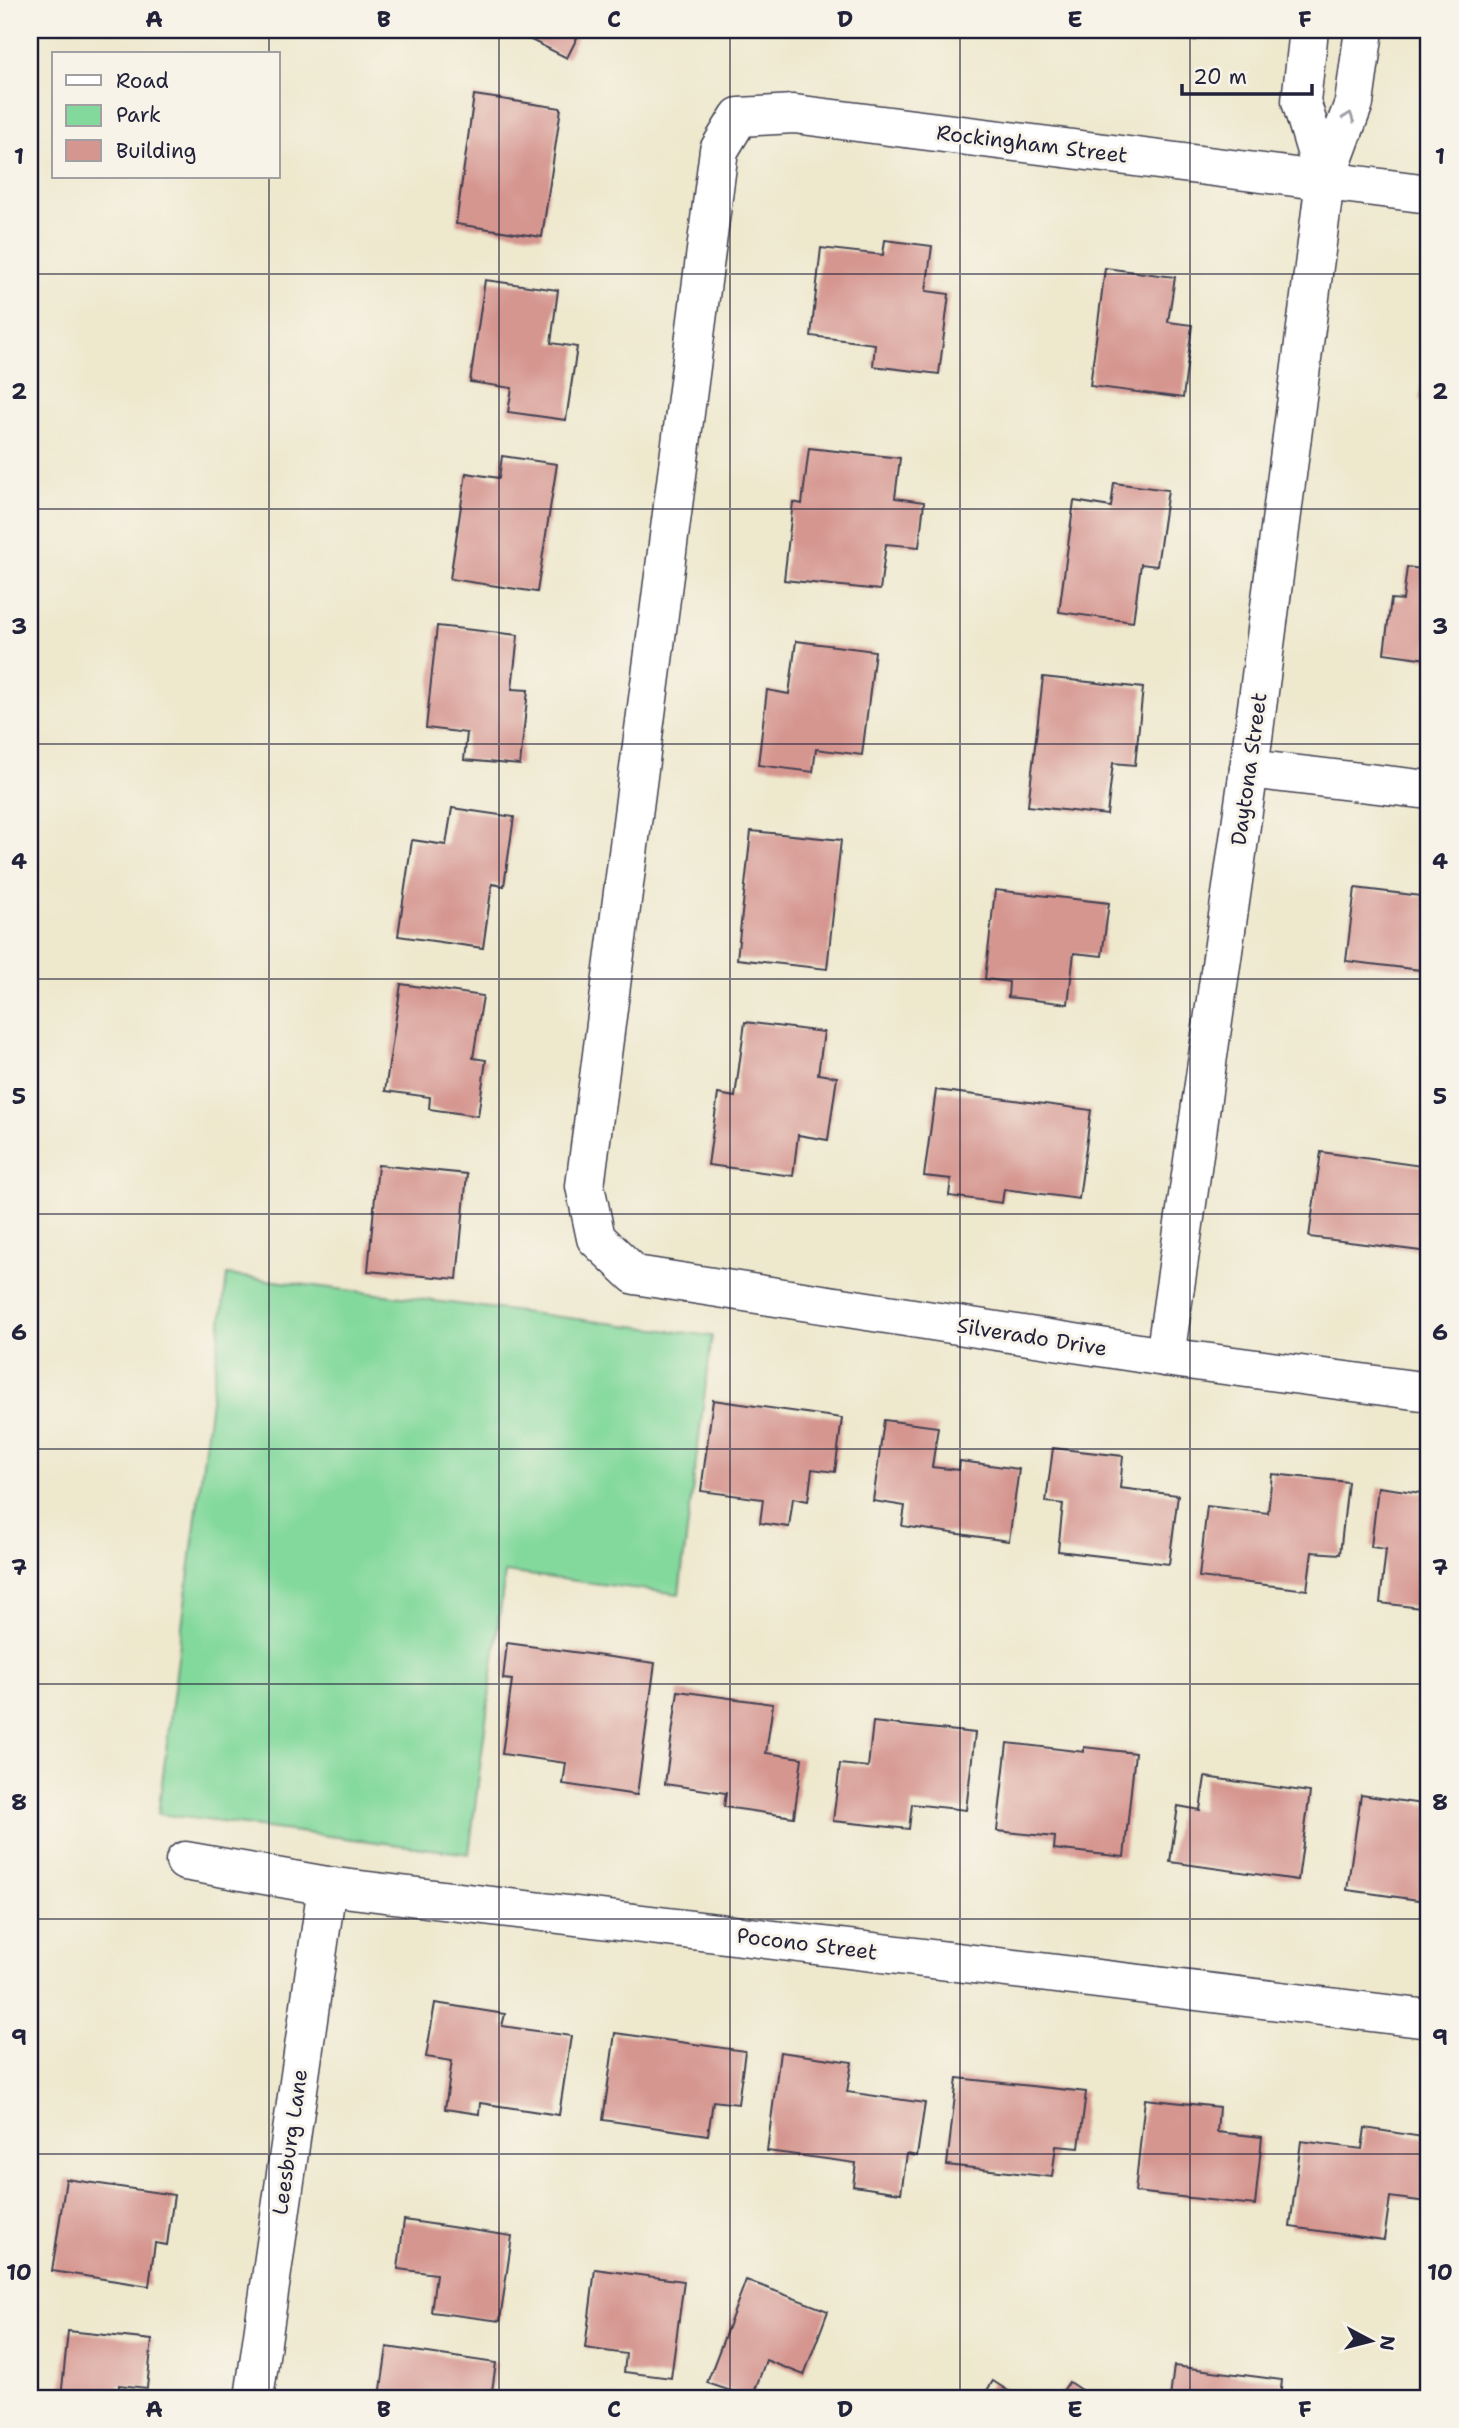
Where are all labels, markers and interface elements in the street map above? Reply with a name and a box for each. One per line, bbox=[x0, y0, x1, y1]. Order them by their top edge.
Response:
text: A bbox=[145, 4, 163, 34]
text: B bbox=[377, 4, 391, 34]
text: C bbox=[607, 4, 621, 34]
text: D bbox=[837, 4, 853, 34]
text: E bbox=[1067, 4, 1083, 34]
text: F bbox=[1298, 4, 1312, 34]
legend bbox=[52, 52, 280, 178]
scale bar bbox=[1182, 52, 1312, 96]
text: 20 m bbox=[1193, 63, 1247, 91]
text: Road bbox=[116, 67, 169, 95]
text: Park bbox=[116, 101, 161, 129]
one-way arrow bbox=[1341, 111, 1355, 123]
street label: Rockingham Street bbox=[935, 118, 1129, 170]
text: Building bbox=[116, 137, 196, 165]
text: 1 bbox=[14, 141, 24, 171]
text: 1 bbox=[1435, 141, 1445, 171]
text: 2 bbox=[11, 376, 27, 406]
text: 2 bbox=[1432, 376, 1448, 406]
text: 3 bbox=[11, 611, 27, 641]
text: 3 bbox=[1432, 611, 1448, 641]
street label: Daytona Street bbox=[1224, 691, 1274, 847]
text: 4 bbox=[11, 846, 27, 876]
text: 4 bbox=[1432, 846, 1448, 876]
text: 5 bbox=[12, 1081, 26, 1111]
text: 5 bbox=[1433, 1081, 1447, 1111]
street label: Silverado Drive bbox=[955, 1311, 1109, 1363]
text: 6 bbox=[11, 1317, 27, 1347]
text: 6 bbox=[1432, 1317, 1448, 1347]
text: 7 bbox=[11, 1552, 27, 1582]
text: 7 bbox=[1432, 1552, 1448, 1582]
text: 8 bbox=[11, 1787, 27, 1817]
text: 8 bbox=[1432, 1787, 1448, 1817]
street label: Pocono Street bbox=[735, 1921, 879, 1967]
text: 9 bbox=[11, 2022, 27, 2052]
text: 9 bbox=[1432, 2022, 1448, 2052]
street label: Leesburg Lane bbox=[266, 2067, 314, 2217]
text: 10 bbox=[6, 2257, 32, 2287]
text: 10 bbox=[1427, 2257, 1453, 2287]
north arrow bbox=[1336, 2306, 1406, 2376]
text: N bbox=[1374, 2334, 1401, 2352]
text: A bbox=[145, 2394, 163, 2424]
text: B bbox=[377, 2394, 391, 2424]
text: C bbox=[607, 2394, 621, 2424]
text: D bbox=[837, 2394, 853, 2424]
text: E bbox=[1067, 2394, 1083, 2424]
text: F bbox=[1298, 2394, 1312, 2424]

